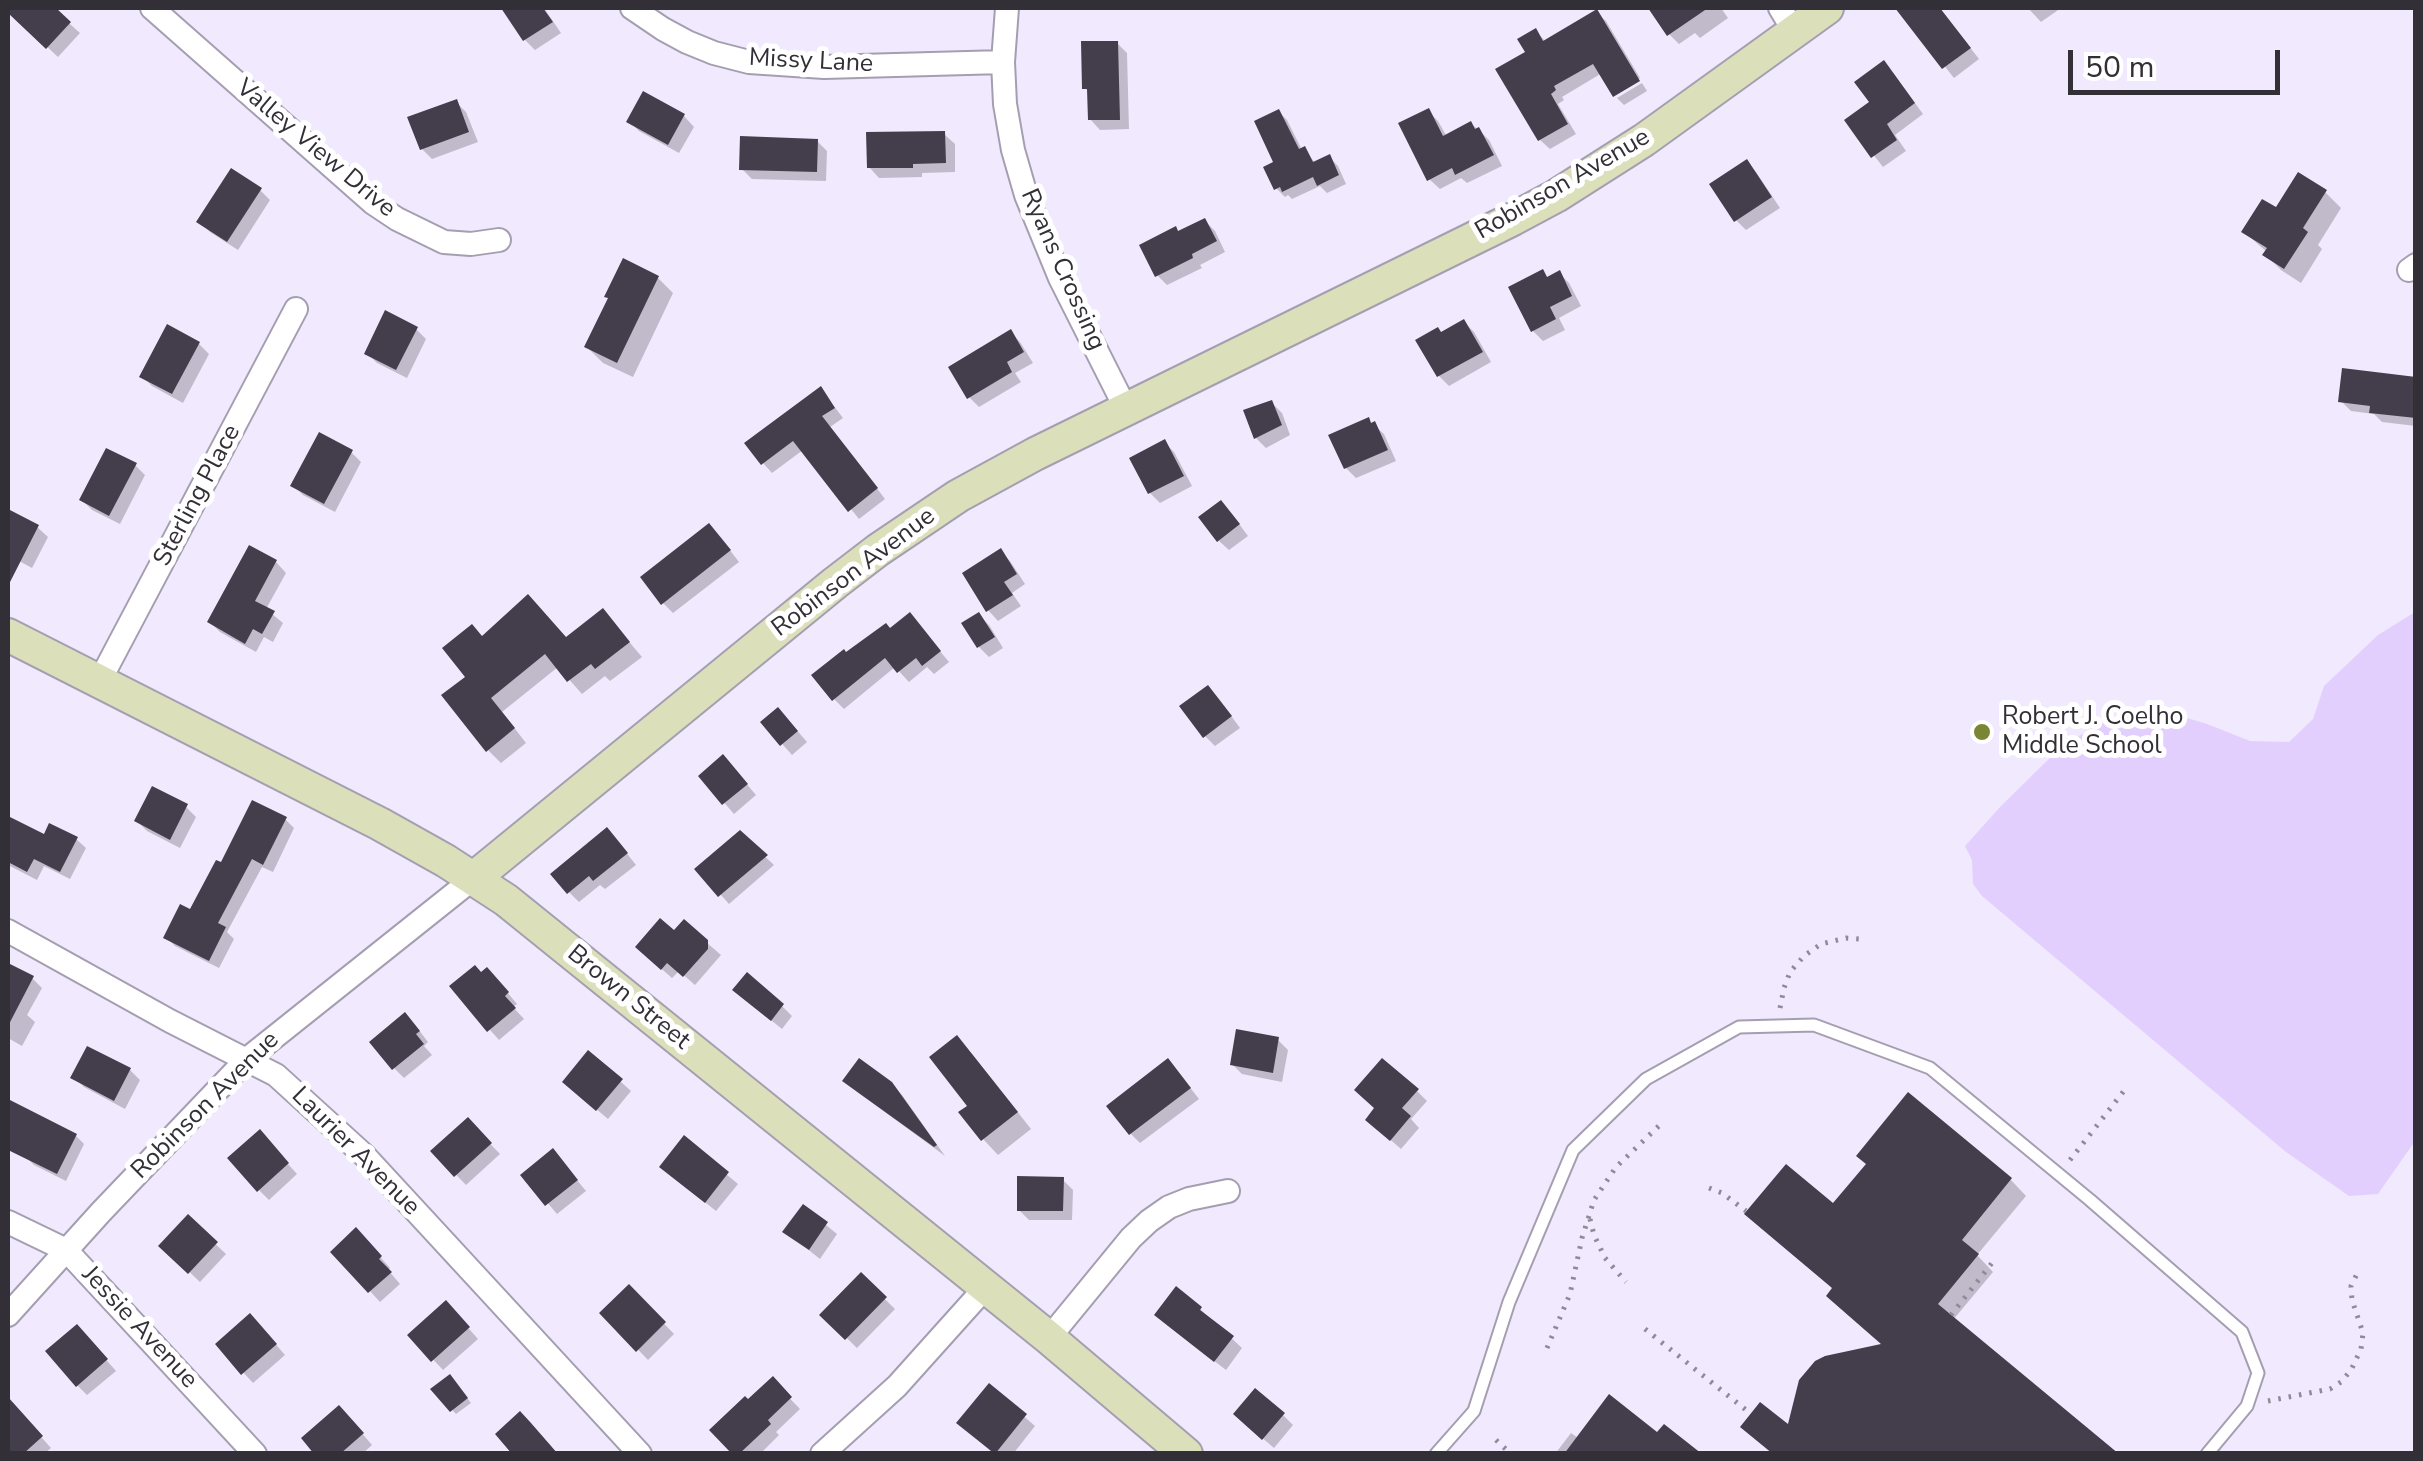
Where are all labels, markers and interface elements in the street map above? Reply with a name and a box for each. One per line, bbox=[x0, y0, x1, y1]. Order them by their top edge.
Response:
scale bar bbox=[2073, 30, 2286, 92]
street label: Missy Lane bbox=[748, 44, 874, 80]
text: 50 m bbox=[2085, 47, 2154, 88]
street label: Valley View Drive bbox=[229, 74, 401, 224]
street label: Robinson Avenue bbox=[1470, 123, 1656, 247]
street label: Ryans Crossing bbox=[1013, 185, 1111, 355]
street label: Sterling Place bbox=[148, 420, 248, 572]
street label: Robinson Avenue bbox=[766, 502, 942, 644]
place label: Robert J. Coelho Middle School bbox=[2002, 703, 2183, 762]
marker: Robert J. Coelho Middle School bbox=[1971, 721, 1993, 743]
street label: Brown Street bbox=[561, 939, 695, 1057]
street label: Robinson Avenue bbox=[126, 1026, 286, 1186]
street label: Laurier Avenue bbox=[285, 1082, 425, 1222]
street label: Jessie Avenue bbox=[75, 1261, 203, 1395]

